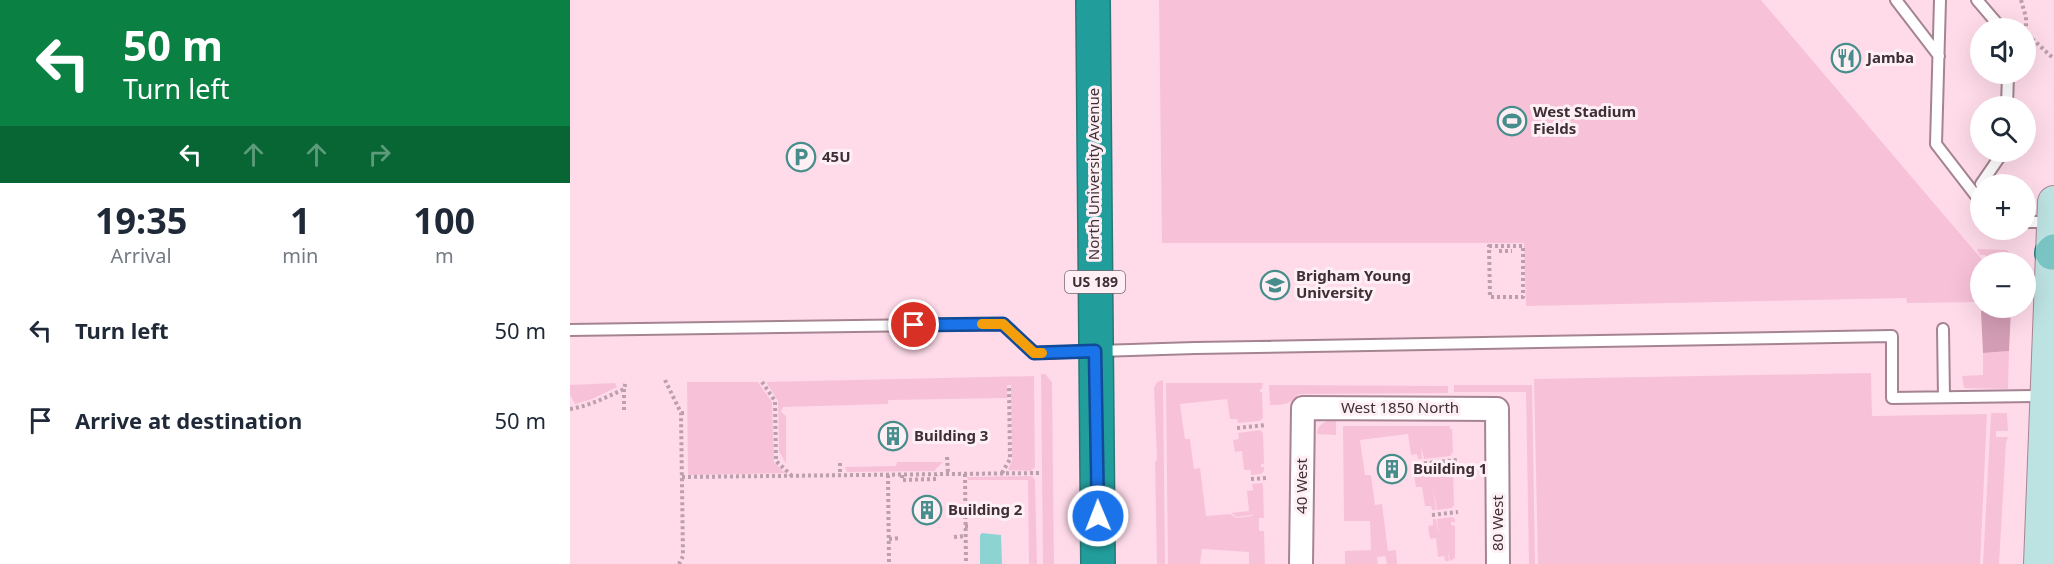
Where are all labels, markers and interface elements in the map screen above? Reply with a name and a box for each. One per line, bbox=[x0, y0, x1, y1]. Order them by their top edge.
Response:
text: 50 m bbox=[123, 16, 223, 73]
map controls bbox=[1970, 18, 2036, 318]
button: sound bbox=[1970, 18, 2036, 84]
icon: left bbox=[24, 24, 102, 102]
restaurant icon: Jamba bbox=[1830, 42, 1862, 74]
place label: Jamba bbox=[1865, 47, 1914, 67]
text: Turn left bbox=[123, 70, 229, 107]
street label: North University Avenue bbox=[1083, 88, 1103, 260]
button: search bbox=[1970, 96, 2036, 162]
place label: West Stadium Fields bbox=[1533, 101, 1636, 138]
sports icon: West Stadium Fields bbox=[1496, 105, 1528, 137]
icon: left bbox=[174, 138, 207, 171]
icon: ahead bbox=[237, 138, 270, 171]
icon: ahead bbox=[300, 138, 333, 171]
icon: right bbox=[363, 138, 396, 171]
parking icon: 45U bbox=[785, 141, 817, 173]
place label: 45U bbox=[822, 146, 851, 166]
button: + bbox=[1970, 174, 2036, 240]
text: 19:35 bbox=[95, 196, 187, 245]
text: 1 bbox=[290, 196, 311, 245]
text: 100 bbox=[413, 196, 475, 245]
text: Arrival bbox=[111, 242, 172, 269]
text: min bbox=[282, 242, 318, 269]
text: m bbox=[435, 242, 454, 269]
button: − bbox=[1970, 252, 2036, 318]
place label: Brigham Young University bbox=[1296, 265, 1411, 302]
school or university icon: Brigham Young University bbox=[1259, 269, 1291, 301]
road number: US 189 bbox=[1065, 271, 1125, 293]
pin bbox=[888, 299, 939, 350]
icon: arrive bbox=[897, 308, 930, 341]
icon: left bbox=[24, 314, 57, 347]
text: Turn left bbox=[75, 315, 169, 345]
text: 50 m bbox=[495, 315, 546, 345]
street label: West 1850 North bbox=[1341, 397, 1459, 417]
icon: arrive bbox=[24, 404, 57, 437]
text: Arrive at destination bbox=[75, 405, 302, 435]
text: 50 m bbox=[495, 405, 546, 435]
building icon: Building 3 bbox=[877, 420, 909, 452]
place label: Building 3 bbox=[914, 425, 988, 445]
building icon: Building 1 bbox=[1376, 453, 1408, 485]
street label: 40 West bbox=[1291, 458, 1311, 514]
place label: Building 1 bbox=[1413, 458, 1487, 478]
position arrow bbox=[1066, 484, 1130, 548]
building icon: Building 2 bbox=[911, 494, 943, 526]
street label: 80 West bbox=[1487, 495, 1507, 551]
place label: Building 2 bbox=[948, 499, 1023, 519]

